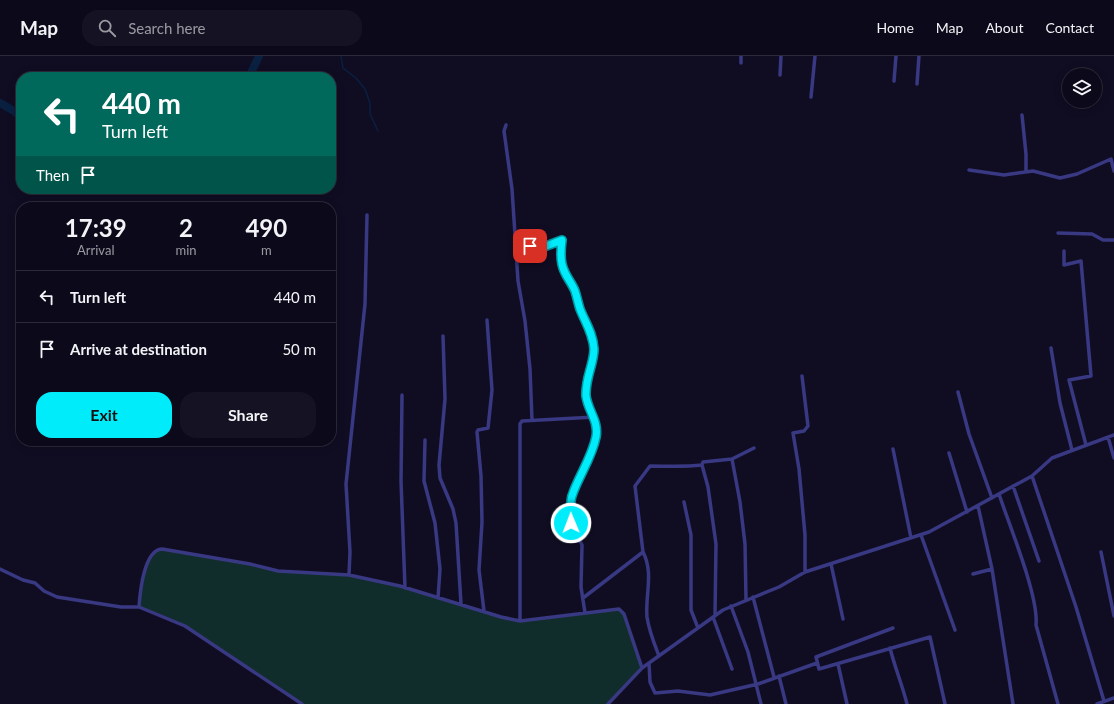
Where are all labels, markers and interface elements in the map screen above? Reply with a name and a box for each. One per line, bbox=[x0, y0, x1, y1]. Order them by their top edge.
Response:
search box bbox=[82, 10, 362, 46]
text: Map bbox=[20, 16, 58, 39]
icon: search bbox=[96, 17, 118, 39]
text: Search here bbox=[128, 19, 206, 37]
text: Home bbox=[876, 19, 914, 36]
text: Map bbox=[936, 19, 963, 36]
text: About bbox=[985, 19, 1023, 36]
text: Contact bbox=[1045, 19, 1094, 36]
map controls bbox=[1062, 68, 1102, 108]
button: layers bbox=[1062, 68, 1102, 108]
text: 440 m bbox=[102, 86, 181, 120]
icon: left bbox=[36, 88, 88, 140]
text: Turn left bbox=[102, 120, 168, 142]
icon: arrive bbox=[77, 164, 99, 186]
text: Then bbox=[36, 166, 69, 184]
text: 17:39 bbox=[65, 213, 127, 242]
text: 2 bbox=[179, 213, 193, 242]
text: 490 bbox=[245, 213, 287, 242]
pin bbox=[513, 229, 547, 263]
icon: arrive bbox=[519, 235, 541, 257]
text: Arrival bbox=[77, 242, 114, 258]
text: min bbox=[176, 242, 197, 258]
text: m bbox=[261, 242, 272, 258]
icon: left bbox=[36, 286, 58, 308]
text: Turn left bbox=[70, 288, 126, 306]
text: 440 m bbox=[274, 288, 316, 306]
icon: arrive bbox=[36, 338, 58, 360]
text: Arrive at destination bbox=[70, 340, 207, 358]
text: 50 m bbox=[282, 340, 316, 358]
button: Exit bbox=[36, 392, 172, 438]
button: Share bbox=[180, 392, 316, 438]
position arrow bbox=[550, 502, 592, 544]

